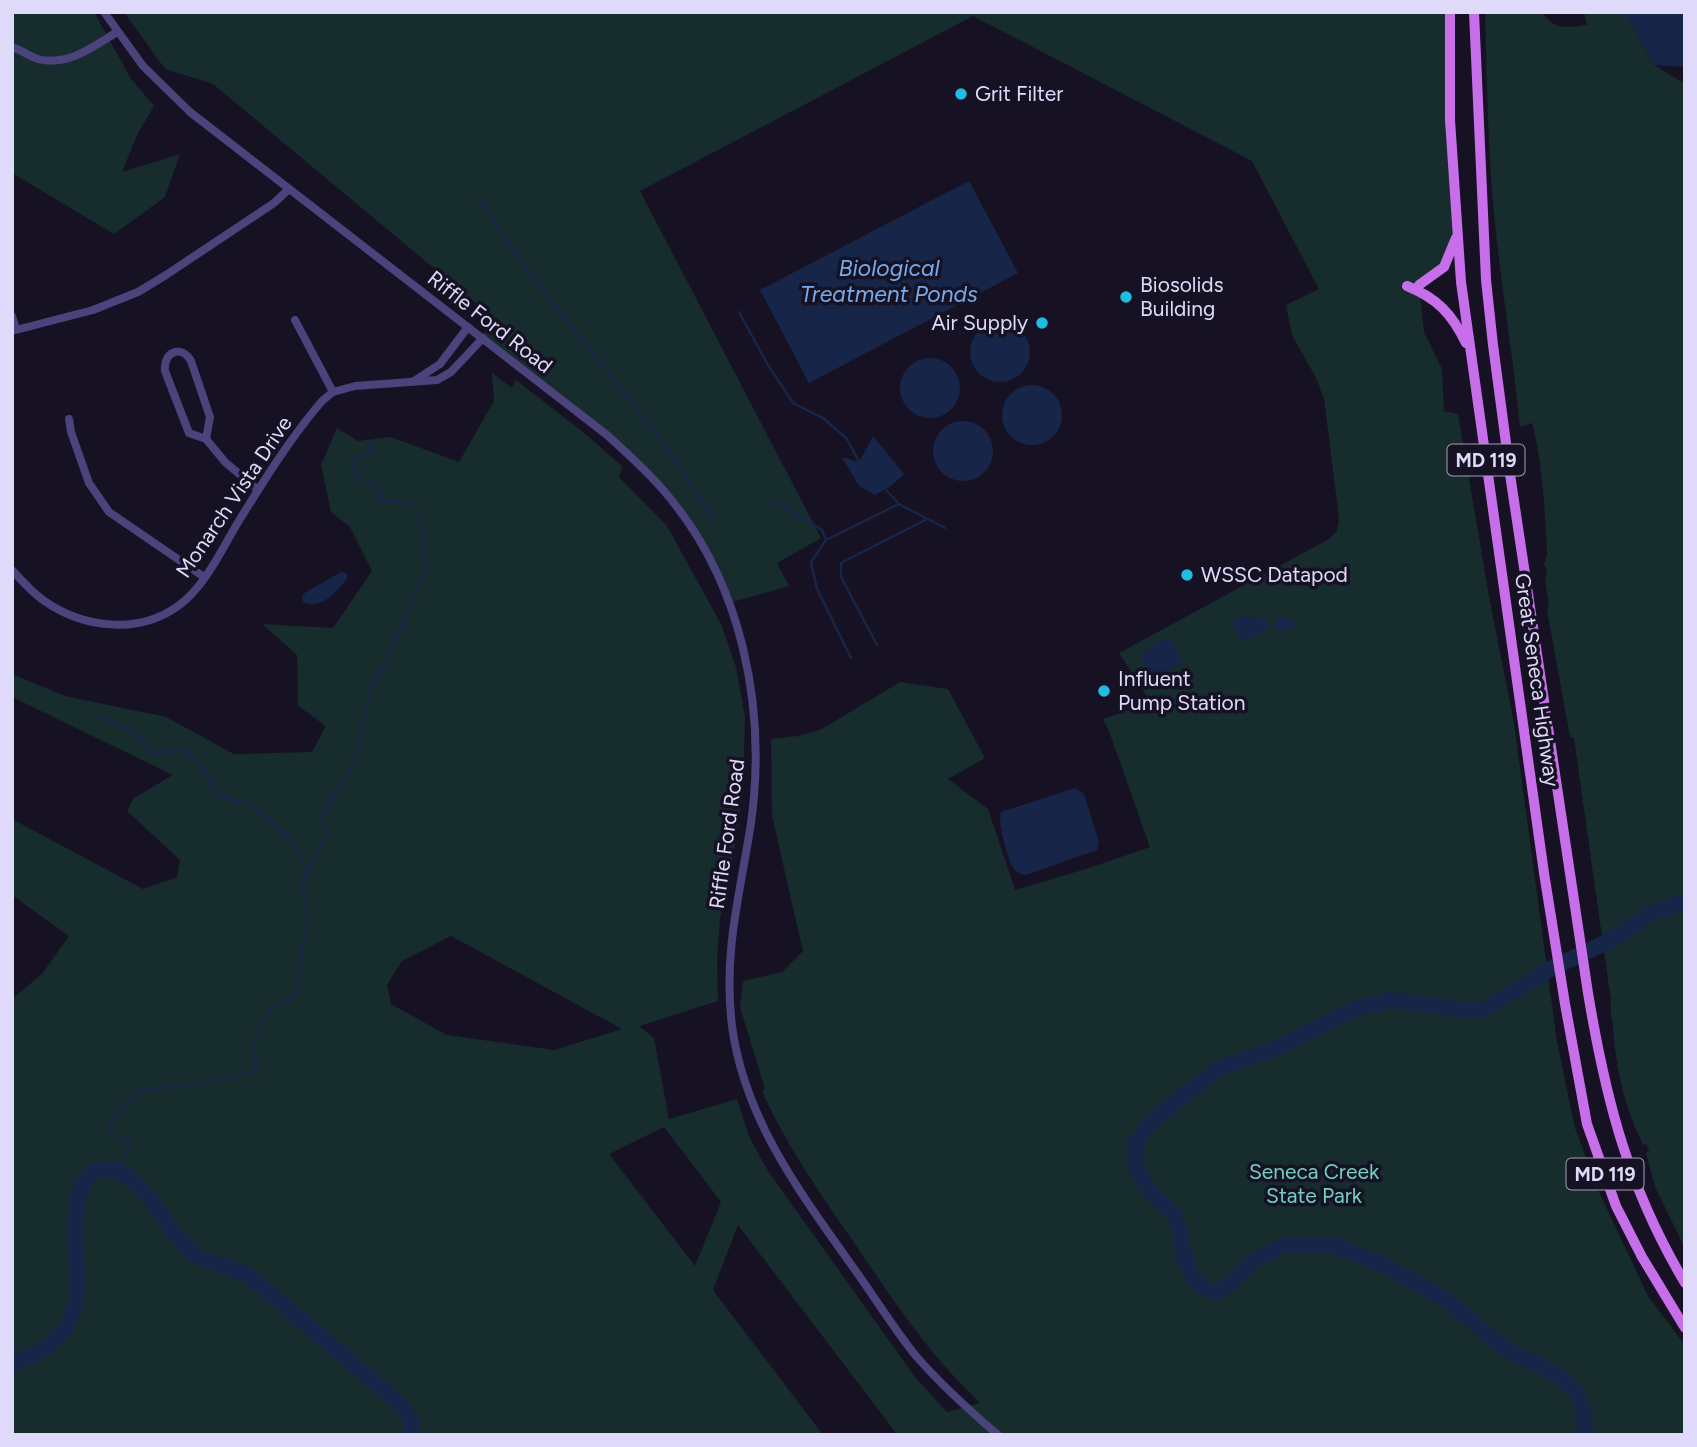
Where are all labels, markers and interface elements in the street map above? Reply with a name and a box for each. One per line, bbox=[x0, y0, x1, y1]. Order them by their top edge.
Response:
place label: Grit Filter bbox=[975, 81, 1063, 106]
marker: Grit Filter bbox=[953, 86, 969, 102]
water label: Biological Treatment Ponds bbox=[800, 254, 978, 308]
street label: Riffle Ford Road bbox=[423, 265, 558, 378]
place label: Biosolids Building bbox=[1140, 272, 1223, 321]
marker: Biosolids Building bbox=[1118, 289, 1134, 305]
place label: Air Supply bbox=[932, 310, 1028, 335]
marker: Air Supply bbox=[1034, 315, 1050, 331]
street label: Monarch Vista Drive bbox=[170, 411, 297, 582]
road number: MD 119 bbox=[1448, 444, 1524, 475]
place label: WSSC Datapod bbox=[1201, 562, 1348, 587]
marker: WSSC Datapod bbox=[1179, 567, 1195, 583]
street label: Great Seneca Highway bbox=[1510, 571, 1565, 788]
place label: Influent Pump Station bbox=[1118, 666, 1245, 715]
marker: Influent Pump Station bbox=[1096, 683, 1112, 699]
street label: Riffle Ford Road bbox=[704, 757, 749, 911]
road number: MD 119 bbox=[1566, 1158, 1644, 1190]
park label: Seneca Creek State Park bbox=[1249, 1159, 1380, 1208]

